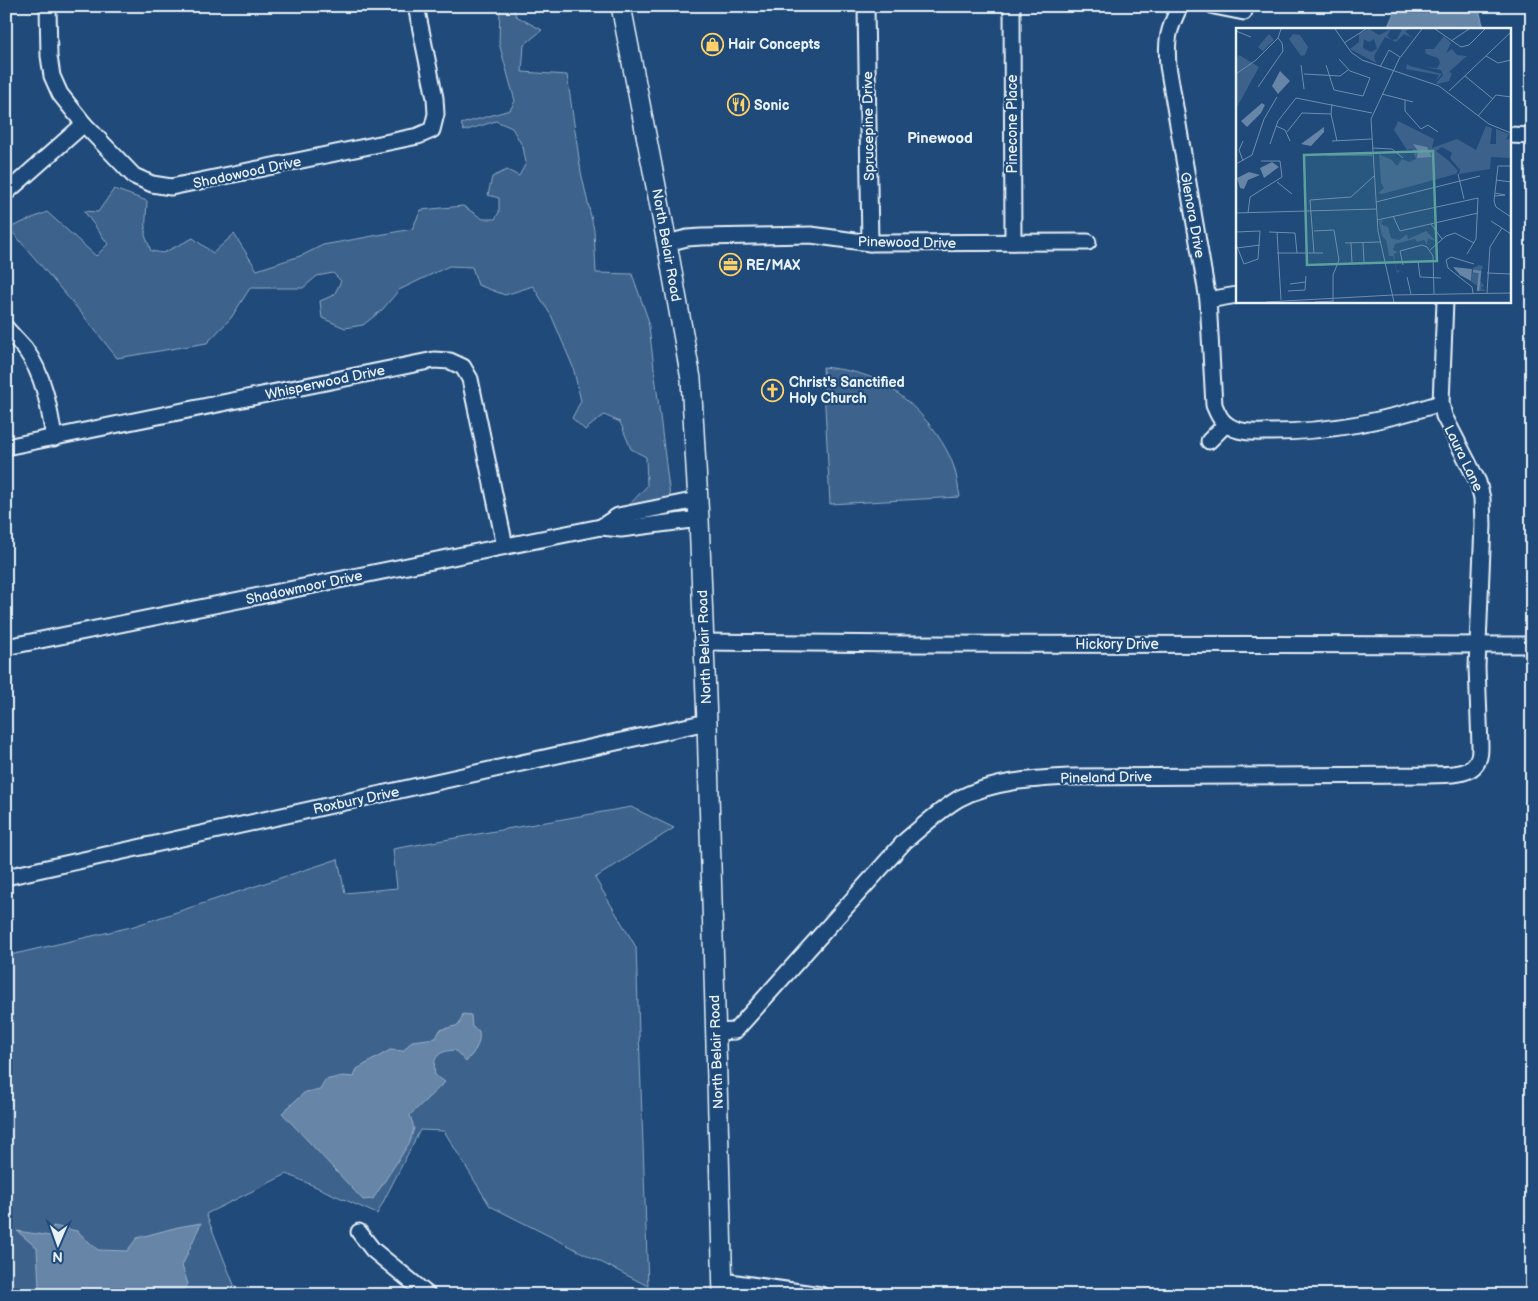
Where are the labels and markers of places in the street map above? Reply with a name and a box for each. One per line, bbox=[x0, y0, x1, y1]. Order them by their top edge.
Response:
shop icon: Hair Concepts bbox=[700, 32, 724, 56]
place label: Hair Concepts bbox=[728, 36, 820, 53]
restaurant icon: Sonic bbox=[726, 93, 750, 117]
place label: Sonic bbox=[754, 97, 790, 114]
office icon: RE/MAX bbox=[718, 253, 742, 277]
place label: RE/MAX bbox=[746, 257, 801, 274]
place label: Christ's Sanctified Holy Church bbox=[789, 374, 905, 407]
church icon: Christ's Sanctified Holy Church bbox=[761, 378, 785, 402]

